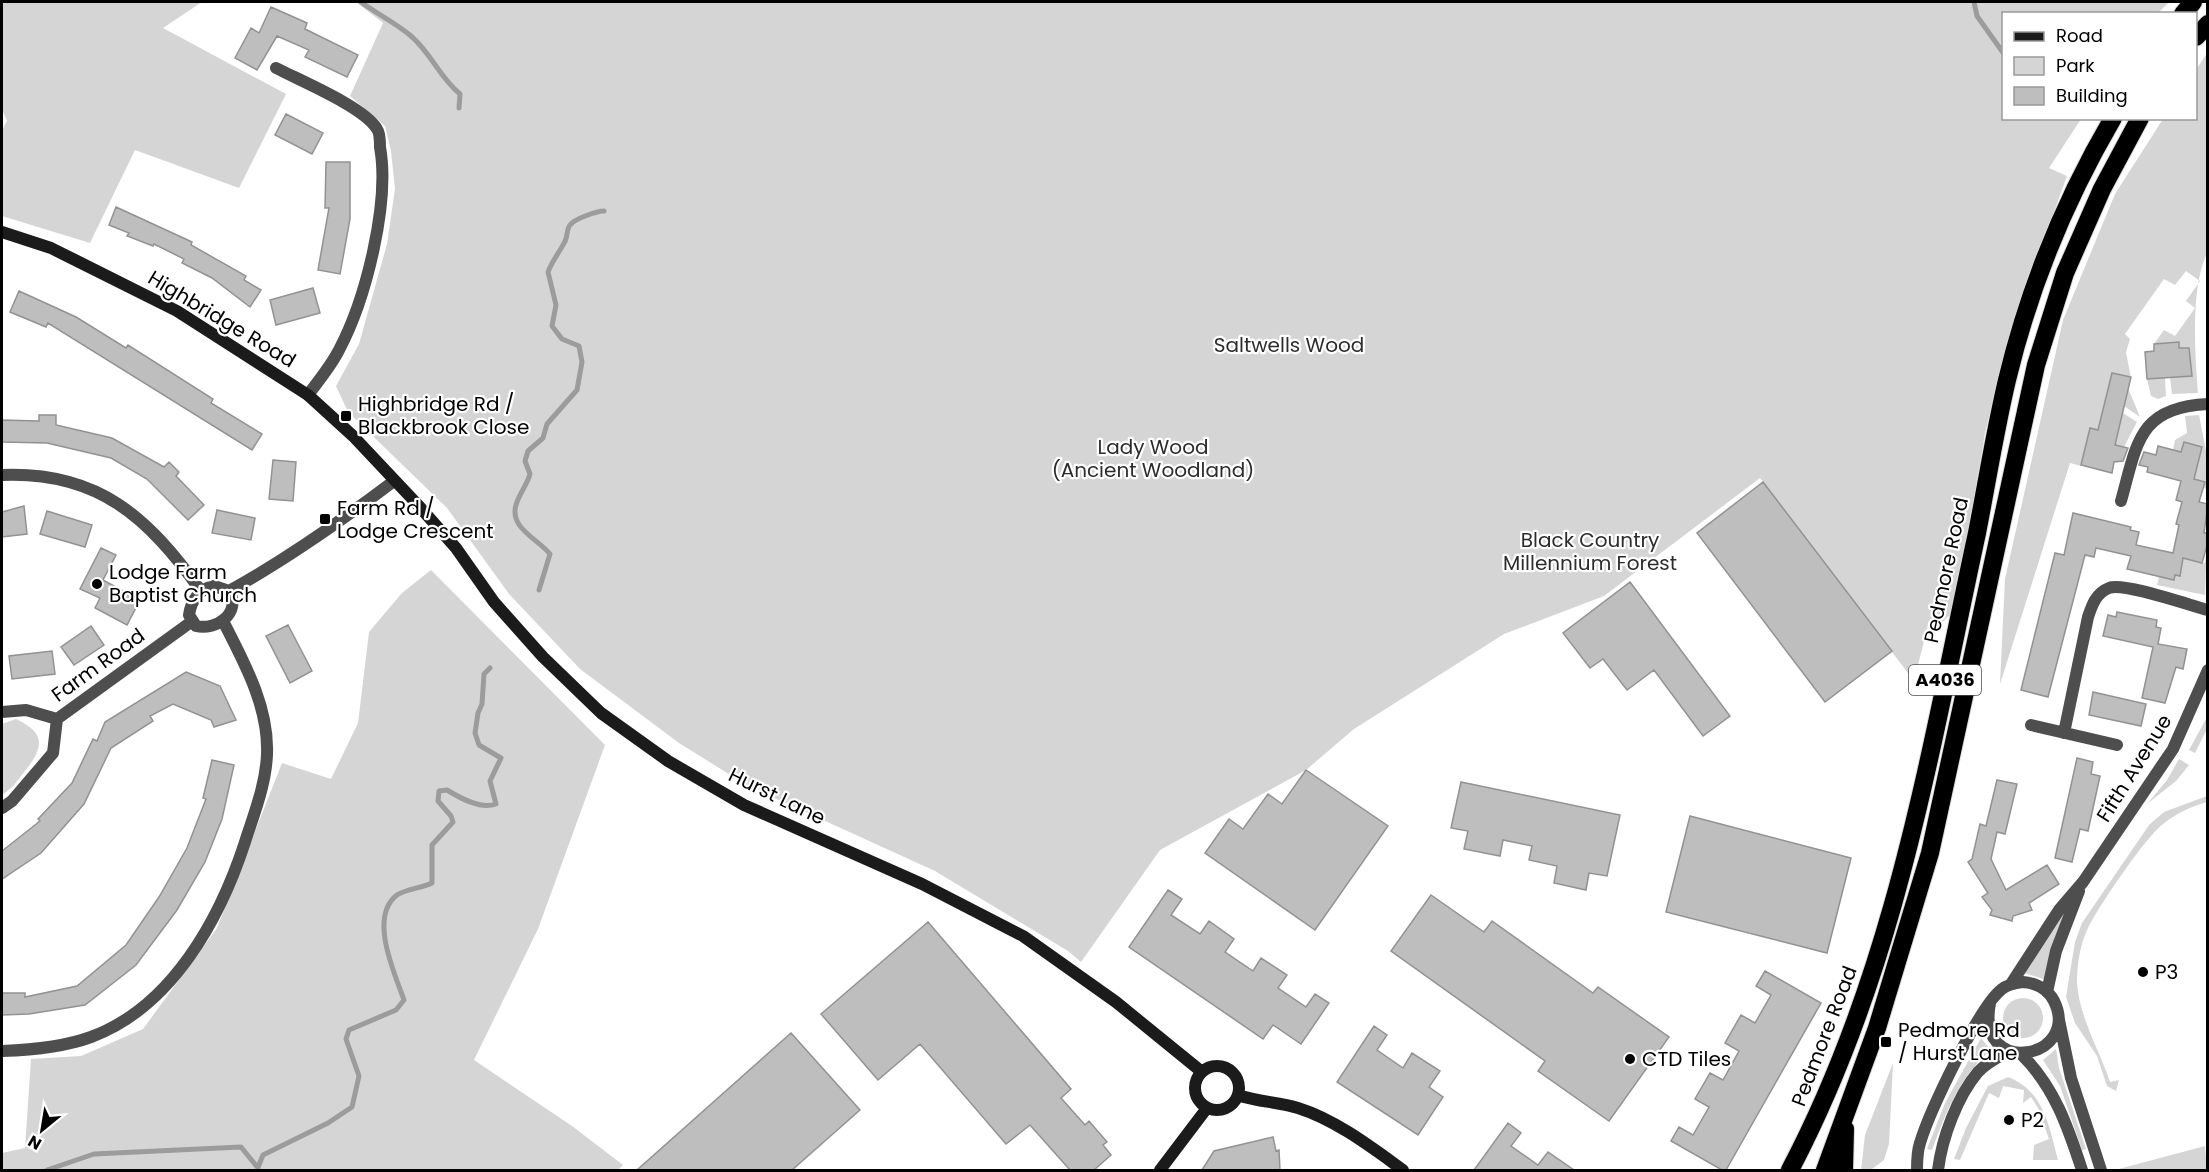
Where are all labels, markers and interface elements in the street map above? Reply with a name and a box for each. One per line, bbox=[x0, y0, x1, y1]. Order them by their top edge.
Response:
legend bbox=[2002, 12, 2197, 120]
text: Road bbox=[2056, 23, 2103, 48]
text: Park bbox=[2056, 53, 2095, 78]
text: Building bbox=[2056, 83, 2128, 108]
street label: Highbridge Road bbox=[143, 264, 301, 374]
park label: Saltwells Wood bbox=[1214, 331, 1364, 359]
place label: Highbridge Rd / Blackbrook Close bbox=[358, 390, 529, 441]
marker: Highbridge Rd / Blackbrook Close bbox=[339, 409, 353, 423]
park label: Lady Wood (Ancient Woodland) bbox=[1052, 433, 1254, 484]
place label: Farm Rd / Lodge Crescent bbox=[337, 494, 494, 545]
street label: Pedmore Road bbox=[1917, 495, 1975, 645]
marker: Farm Rd / Lodge Crescent bbox=[318, 512, 332, 526]
park label: Black Country Millennium Forest bbox=[1503, 526, 1677, 577]
place label: Lodge Farm Baptist Church bbox=[109, 558, 257, 609]
marker: Lodge Farm Baptist Church bbox=[90, 577, 104, 591]
street label: Farm Road bbox=[46, 622, 150, 708]
road number: A4036 bbox=[1909, 665, 1981, 695]
street label: Fifth Avenue bbox=[2090, 709, 2178, 827]
street label: Hurst Lane bbox=[724, 761, 830, 831]
place label: P3 bbox=[2155, 958, 2178, 986]
street label: Pedmore Road bbox=[1784, 962, 1864, 1110]
marker: P3 bbox=[2136, 965, 2150, 979]
place label: Pedmore Rd / Hurst Lane bbox=[1898, 1016, 2020, 1067]
marker: Pedmore Rd / Hurst Lane bbox=[1879, 1035, 1893, 1049]
place label: CTD Tiles bbox=[1642, 1045, 1731, 1073]
marker: CTD Tiles bbox=[1623, 1052, 1637, 1066]
north arrow bbox=[12, 1100, 72, 1160]
place label: P2 bbox=[2021, 1106, 2044, 1134]
marker: P2 bbox=[2002, 1113, 2016, 1127]
text: N bbox=[24, 1130, 46, 1156]

